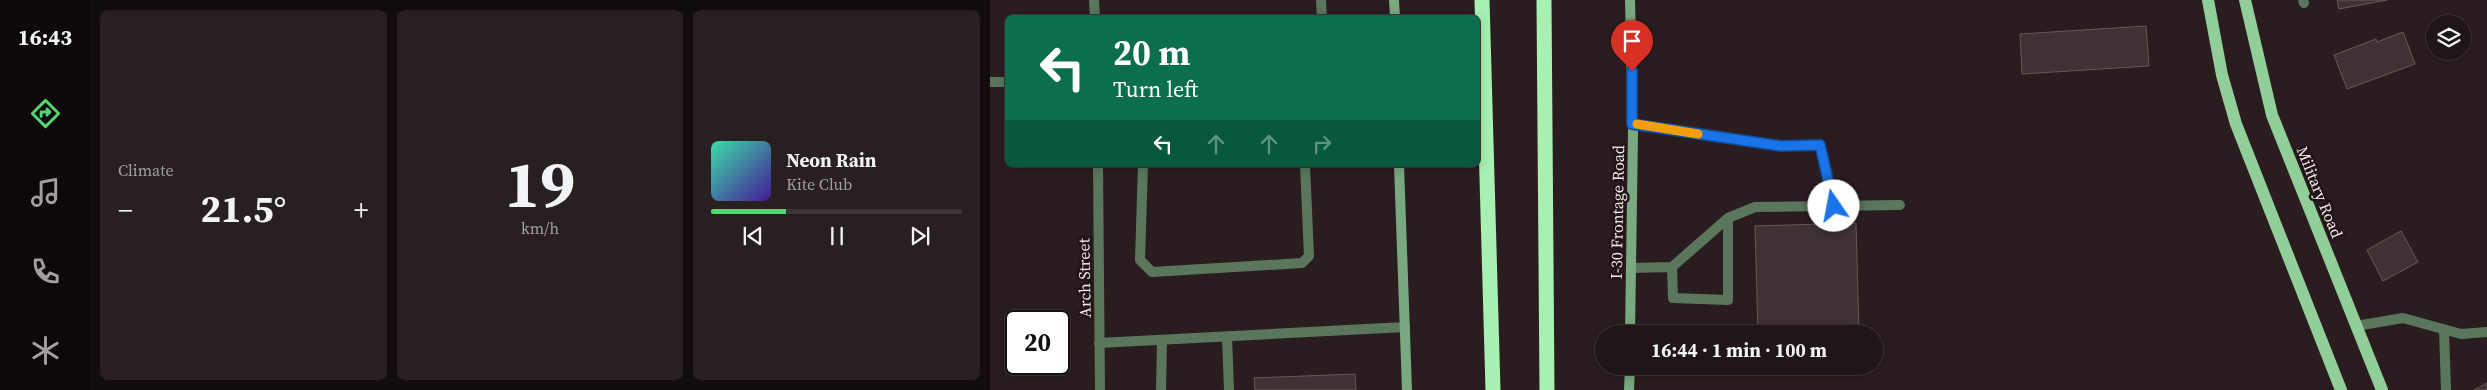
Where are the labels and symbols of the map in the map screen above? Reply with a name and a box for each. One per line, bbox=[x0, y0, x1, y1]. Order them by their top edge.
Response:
pin bbox=[1611, 20, 1653, 71]
street label: Military Road bbox=[2292, 143, 2348, 241]
street label: I-30 Frontage Road bbox=[1605, 145, 1629, 279]
position arrow bbox=[1807, 179, 1859, 231]
street label: Arch Street bbox=[1072, 237, 1096, 318]
speed limit sign: 20 bbox=[1005, 310, 1070, 375]

